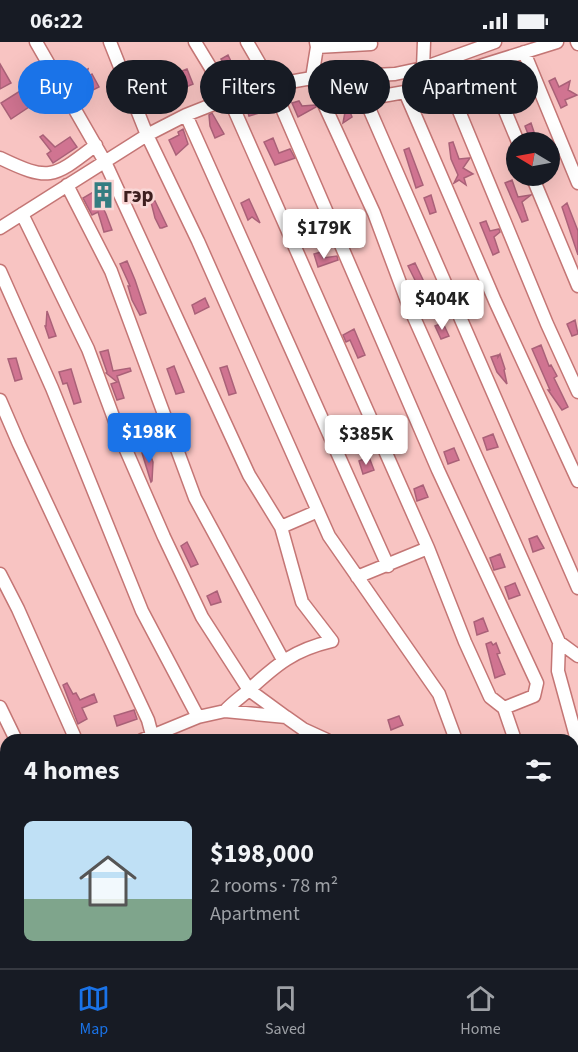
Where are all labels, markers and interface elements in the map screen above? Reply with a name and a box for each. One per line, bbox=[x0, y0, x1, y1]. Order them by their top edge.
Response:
text: 06:22 bbox=[30, 5, 83, 37]
chip: Buy bbox=[18, 60, 94, 114]
chip: Rent bbox=[106, 60, 188, 114]
chip: Filters bbox=[200, 60, 296, 114]
chip: New bbox=[308, 60, 390, 114]
chip: Apartment bbox=[402, 60, 538, 114]
north arrow bbox=[506, 132, 560, 186]
map controls bbox=[506, 132, 560, 186]
building icon: гэр bbox=[88, 180, 118, 210]
place label: гэр bbox=[123, 180, 154, 210]
pin: $179K bbox=[282, 209, 366, 260]
text: $179K bbox=[297, 214, 351, 242]
pin: $404K bbox=[400, 280, 484, 331]
text: $404K bbox=[415, 285, 469, 313]
pin: $198K bbox=[107, 413, 191, 464]
pin: $385K bbox=[324, 415, 408, 466]
text: $198K bbox=[122, 418, 176, 446]
text: $385K bbox=[339, 420, 393, 448]
text: 4 homes bbox=[24, 752, 119, 789]
icon: filters bbox=[522, 754, 555, 787]
text: $198,000 bbox=[210, 835, 314, 872]
icon: home bbox=[72, 845, 144, 917]
text: 2 rooms · 78 m² bbox=[210, 872, 338, 900]
text: Apartment bbox=[210, 900, 300, 928]
tab: Map bbox=[77, 982, 110, 1040]
tab: Saved bbox=[265, 982, 306, 1040]
tab: Home bbox=[460, 982, 501, 1040]

